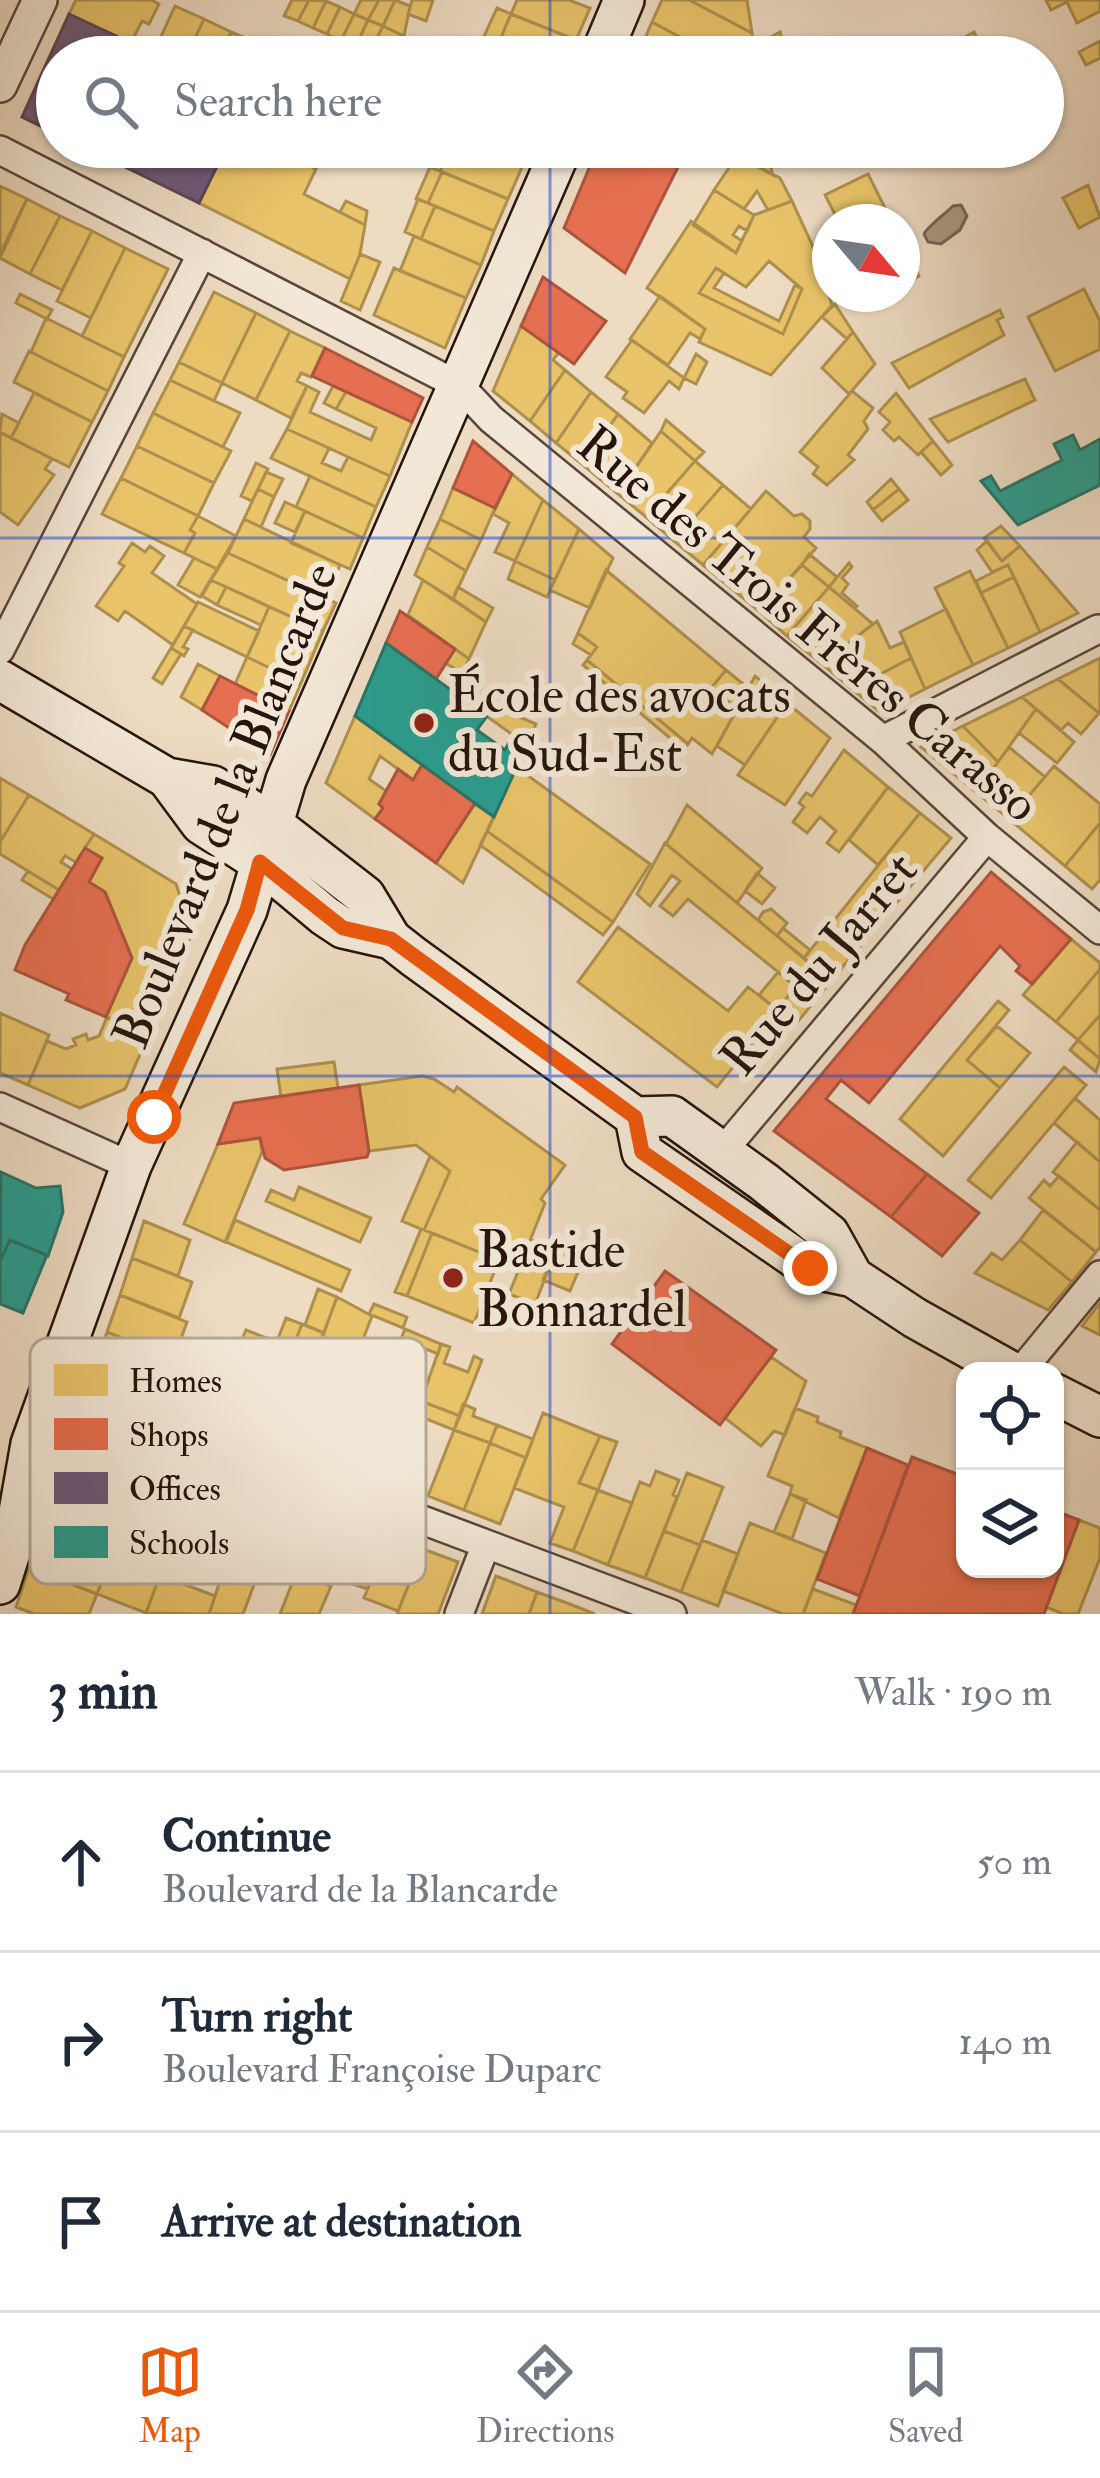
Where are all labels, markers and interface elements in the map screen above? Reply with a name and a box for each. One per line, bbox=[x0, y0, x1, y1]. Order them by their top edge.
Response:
search box bbox=[36, 36, 1064, 168]
icon: search bbox=[78, 69, 144, 135]
text: Search here bbox=[174, 74, 382, 130]
north arrow bbox=[812, 204, 920, 312]
street label: Rue des Trois Frères Carasso bbox=[564, 413, 1052, 837]
street label: Boulevard de la Blancarde bbox=[99, 554, 353, 1058]
place label: École des avocats du Sud-Est bbox=[448, 662, 791, 787]
marker: École des avocats du Sud-Est bbox=[411, 710, 437, 736]
street label: Rue du Jarret bbox=[707, 839, 932, 1089]
route start bbox=[127, 1090, 181, 1144]
place label: Bastide Bonnardel bbox=[477, 1219, 687, 1342]
route end bbox=[783, 1241, 837, 1295]
marker: Bastide Bonnardel bbox=[440, 1265, 466, 1291]
legend bbox=[30, 1338, 426, 1584]
text: Homes bbox=[129, 1361, 222, 1402]
map controls bbox=[956, 1362, 1064, 1578]
button: locate bbox=[956, 1362, 1064, 1470]
text: Shops bbox=[129, 1415, 209, 1457]
text: Offices bbox=[129, 1469, 221, 1510]
button: layers bbox=[956, 1470, 1064, 1578]
text: Schools bbox=[129, 1523, 229, 1564]
text: 3 min bbox=[48, 1660, 158, 1724]
text: Walk · 190 m bbox=[855, 1668, 1052, 1717]
text: Continue bbox=[162, 1809, 331, 1865]
icon: ahead bbox=[48, 1829, 114, 1895]
text: 50 m bbox=[977, 1837, 1052, 1886]
text: Boulevard de la Blancarde bbox=[162, 1865, 558, 1914]
text: Turn right bbox=[162, 1989, 352, 2045]
icon: right bbox=[48, 2009, 114, 2075]
text: 140 m bbox=[959, 2017, 1052, 2066]
text: Boulevard Françoise Duparc bbox=[162, 2045, 601, 2094]
icon: arrive bbox=[48, 2189, 114, 2255]
text: Arrive at destination bbox=[162, 2194, 522, 2250]
tab: Map bbox=[137, 2339, 203, 2452]
tab: Directions bbox=[476, 2339, 615, 2452]
tab: Saved bbox=[888, 2339, 963, 2452]

